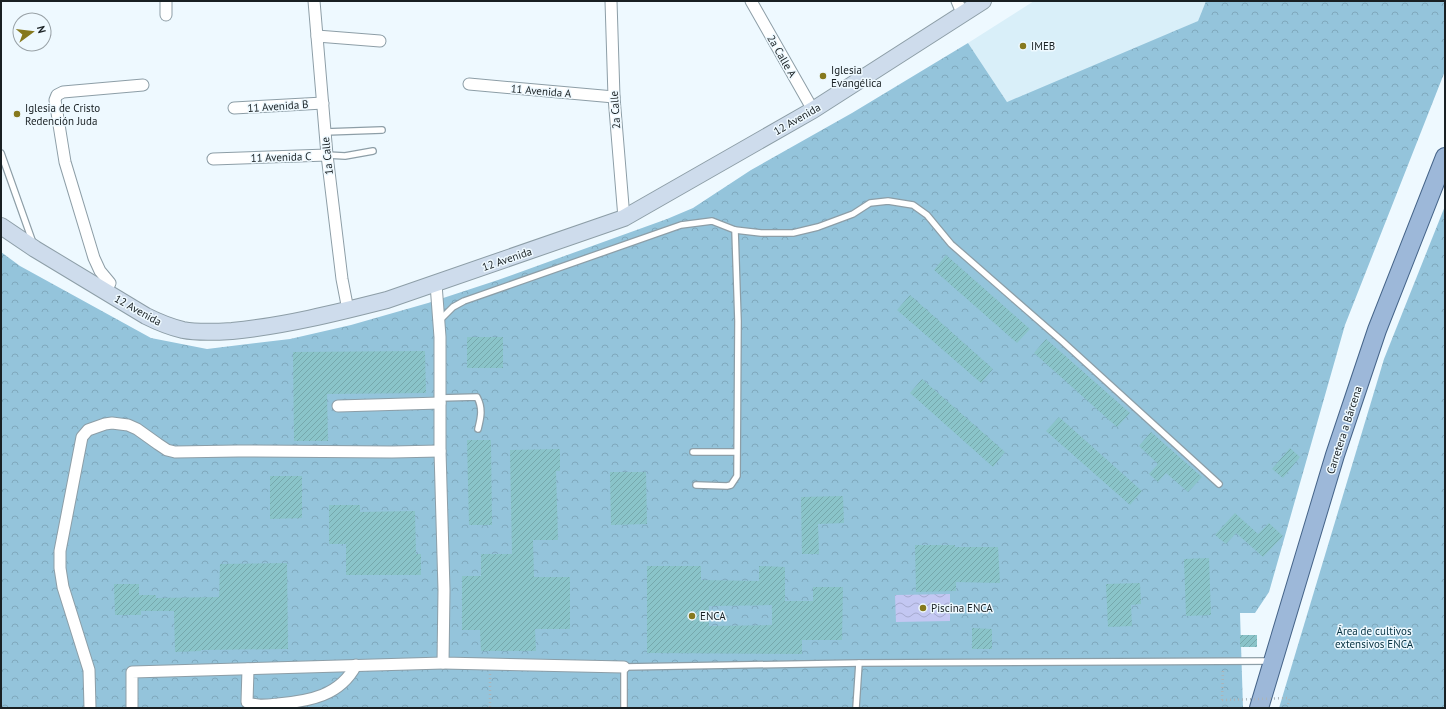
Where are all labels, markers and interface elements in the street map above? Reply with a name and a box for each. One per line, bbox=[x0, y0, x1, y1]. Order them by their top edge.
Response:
north arrow bbox=[12, 12, 52, 52]
text: N bbox=[34, 24, 49, 35]
street label: 2a Calle A bbox=[764, 32, 800, 80]
place label: IMEB bbox=[1031, 39, 1055, 53]
marker: IMEB bbox=[1018, 41, 1028, 51]
place label: Iglesia Evangélica bbox=[831, 63, 882, 90]
marker: Iglesia Evangélica bbox=[818, 71, 828, 81]
street label: 11 Avenida A bbox=[510, 81, 572, 101]
street label: 2a Calle bbox=[607, 90, 623, 129]
street label: 11 Avenida B bbox=[247, 97, 309, 115]
street label: 12 Avenida bbox=[771, 100, 823, 138]
place label: Iglesia de Cristo Redención Juda bbox=[25, 101, 100, 128]
marker: Iglesia de Cristo Redención Juda bbox=[12, 109, 22, 119]
street label: 1a Calle bbox=[318, 136, 336, 176]
street label: 11 Avenida C bbox=[250, 149, 312, 165]
street label: 12 Avenida bbox=[480, 244, 534, 274]
street label: 12 Avenida bbox=[112, 291, 164, 329]
street label: Carretera a Bárcena bbox=[1323, 384, 1365, 476]
place label: Piscina ENCA bbox=[931, 601, 993, 615]
marker: Piscina ENCA bbox=[918, 603, 928, 613]
place label: ENCA bbox=[700, 609, 726, 623]
marker: ENCA bbox=[687, 611, 697, 621]
park label: Área de cultivos extensivos ENCA bbox=[1335, 624, 1414, 651]

